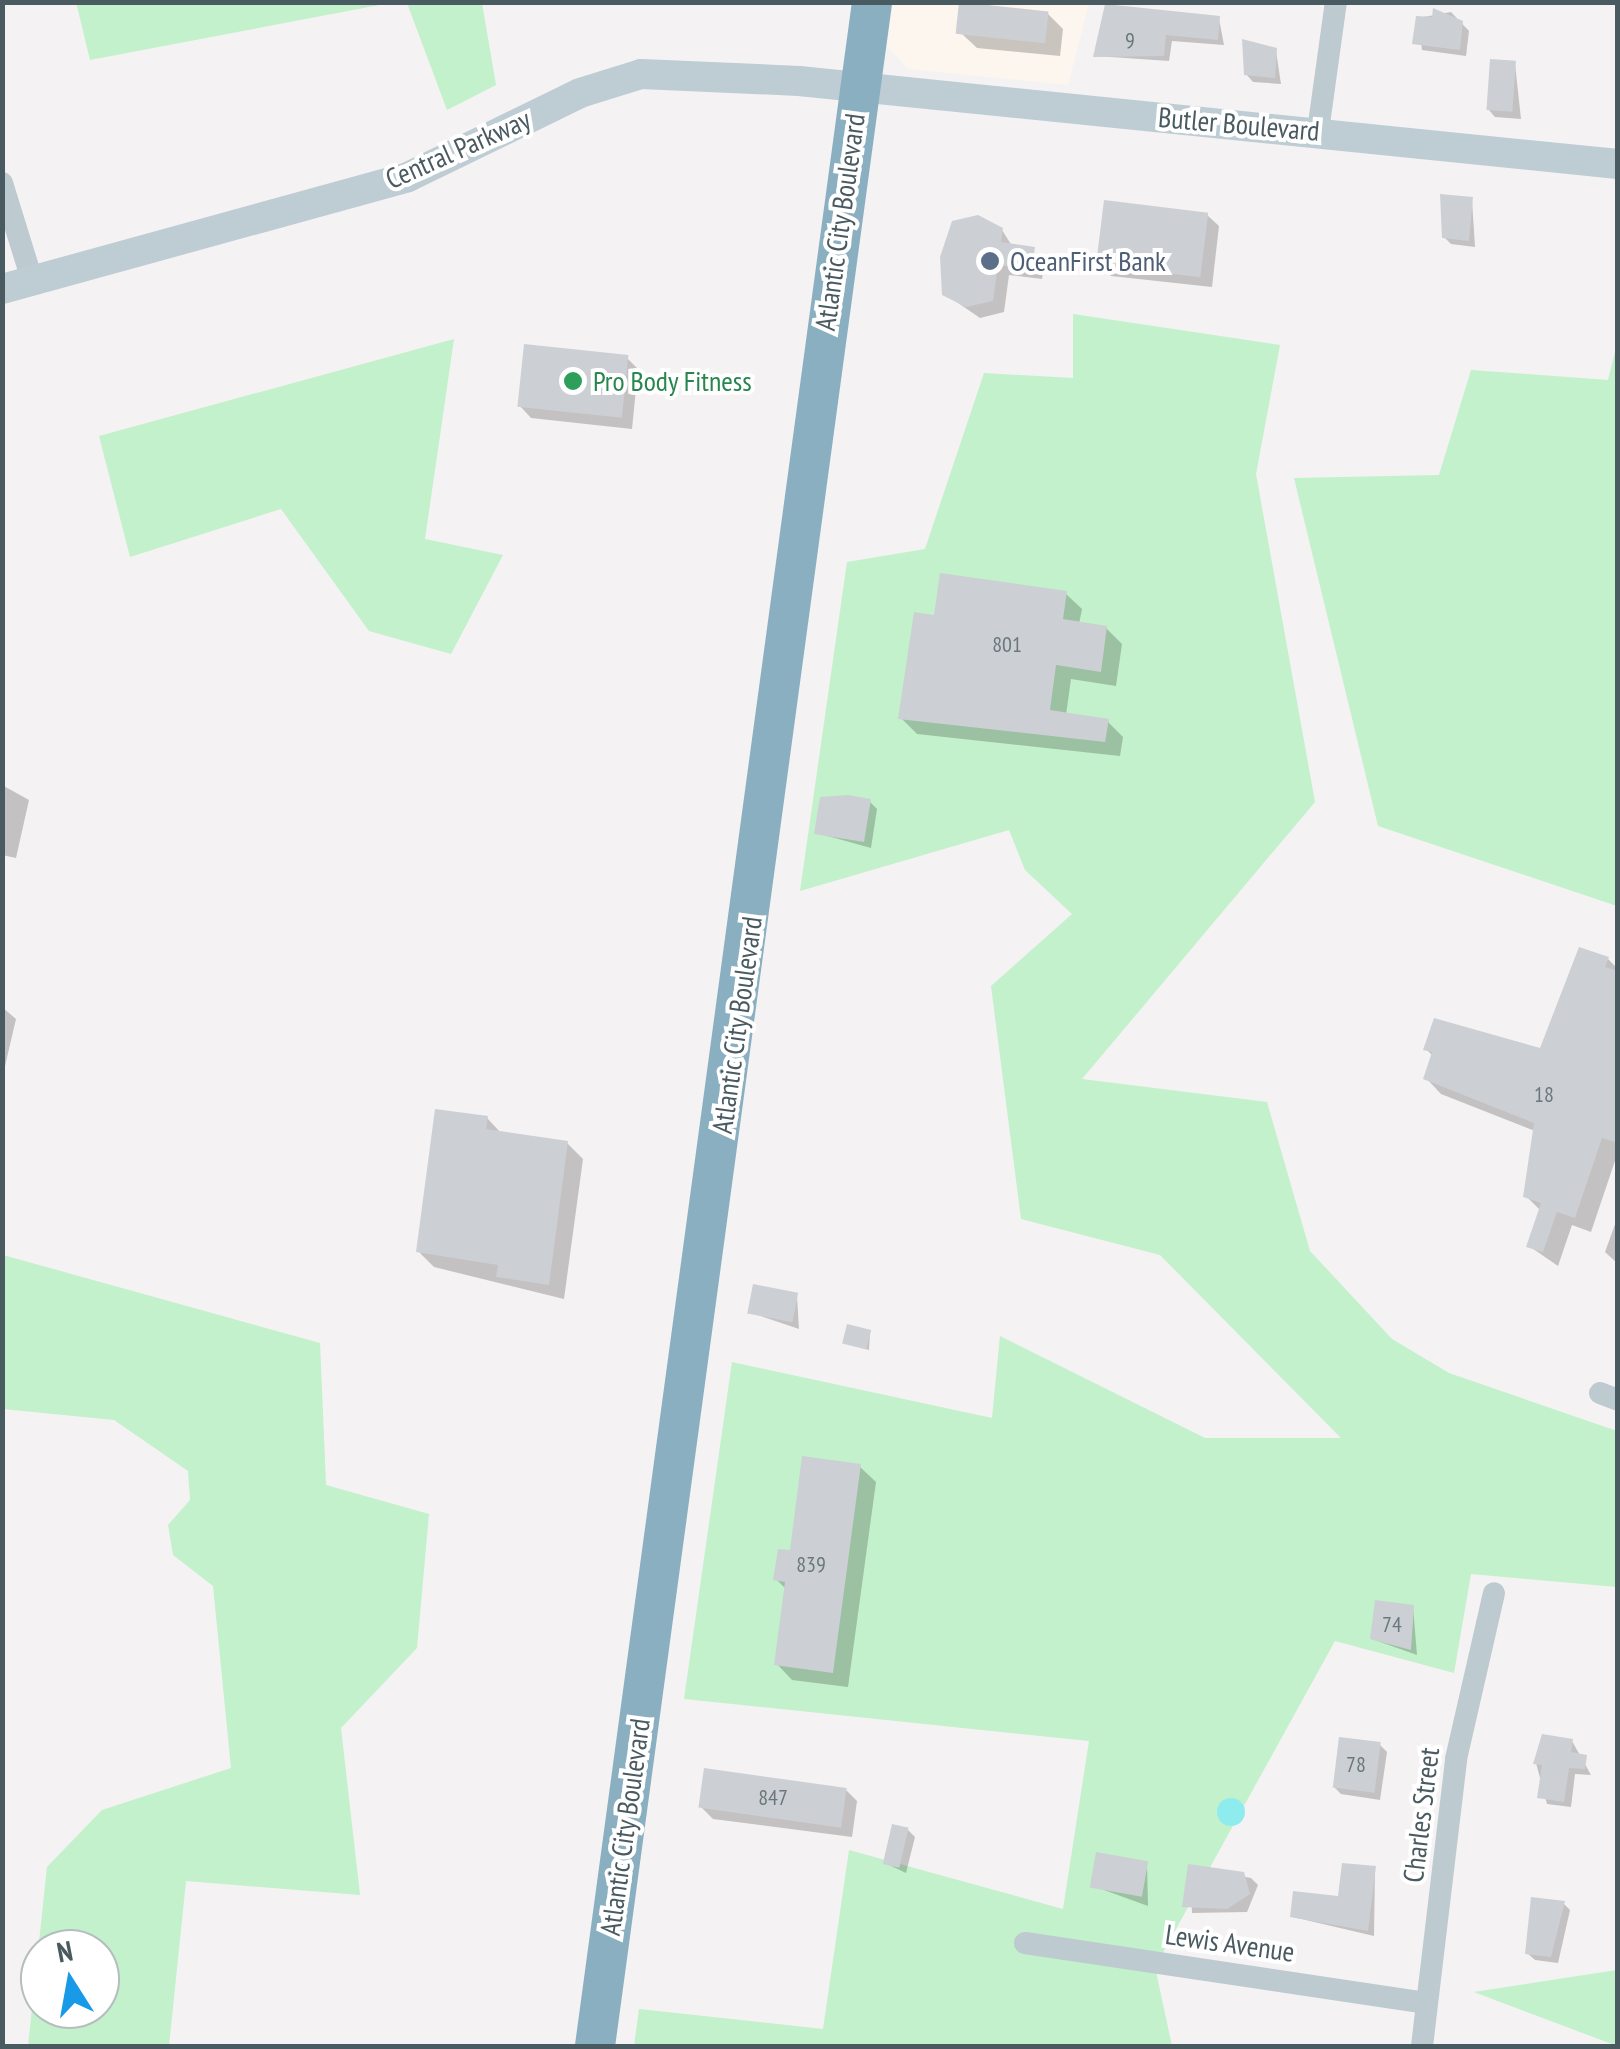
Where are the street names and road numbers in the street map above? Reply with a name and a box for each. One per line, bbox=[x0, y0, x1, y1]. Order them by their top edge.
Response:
street label: Butler Boulevard bbox=[1157, 100, 1321, 148]
street label: Central Parkway bbox=[380, 102, 536, 196]
street label: Atlantic City Boulevard bbox=[808, 111, 872, 333]
street label: Atlantic City Boulevard bbox=[705, 914, 769, 1136]
street label: Atlantic City Boulevard bbox=[593, 1716, 657, 1938]
street label: Charles Street bbox=[1396, 1746, 1446, 1884]
street label: Lewis Avenue bbox=[1163, 1917, 1297, 1969]

